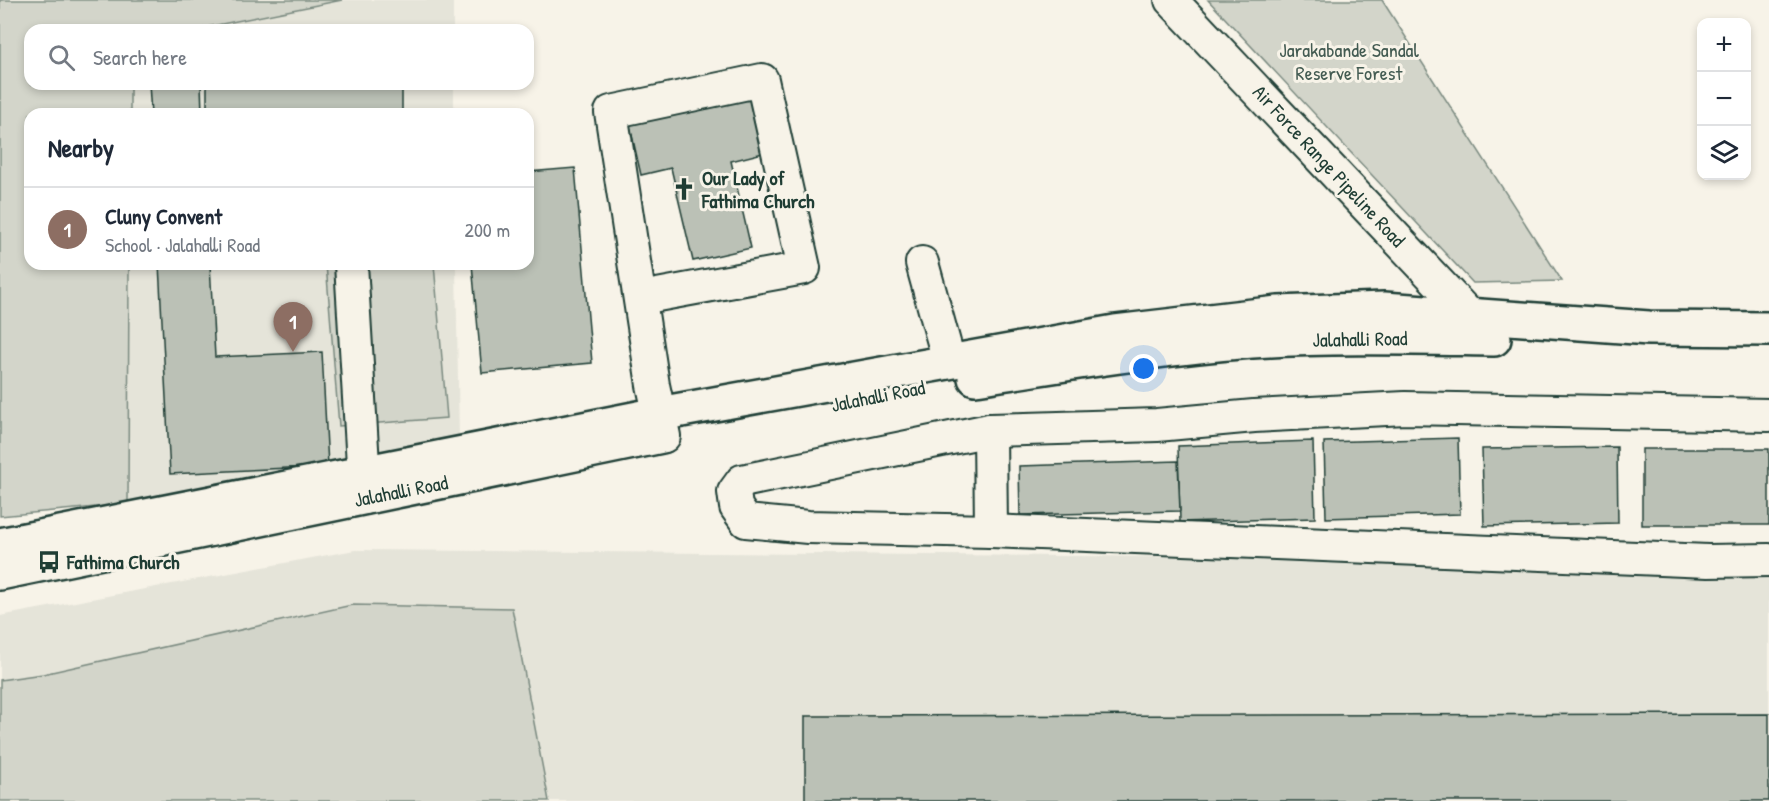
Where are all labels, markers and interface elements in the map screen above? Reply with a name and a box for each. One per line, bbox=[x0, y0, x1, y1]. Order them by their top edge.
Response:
map controls bbox=[1697, 18, 1751, 180]
button: + bbox=[1697, 18, 1751, 72]
search box bbox=[24, 24, 534, 90]
park label: Jarakabande Sandal Reserve Forest bbox=[1279, 36, 1419, 86]
icon: search bbox=[45, 41, 78, 74]
text: Search here bbox=[93, 42, 187, 72]
button: − bbox=[1697, 72, 1751, 126]
street label: Air Force Range Pipeline Road bbox=[1247, 79, 1412, 253]
button: layers bbox=[1697, 126, 1751, 180]
text: Nearby bbox=[48, 130, 114, 165]
place label: Our Lady of Fathima Church bbox=[701, 164, 815, 214]
church icon: Our Lady of Fathima Church bbox=[671, 176, 697, 202]
text: Cluny Convent bbox=[105, 201, 222, 231]
text: 1 bbox=[64, 216, 71, 243]
text: 200 m bbox=[465, 216, 510, 243]
text: School · Jalahalli Road bbox=[105, 231, 260, 258]
pin: 1 bbox=[274, 302, 312, 352]
street label: Jalahalli Road bbox=[1312, 324, 1408, 353]
your location bbox=[1129, 354, 1158, 383]
street label: Jalahalli Road bbox=[829, 373, 927, 418]
street label: Jalahalli Road bbox=[352, 468, 450, 513]
place label: Fathima Church bbox=[66, 548, 180, 575]
bus stop icon: Fathima Church bbox=[36, 549, 62, 575]

